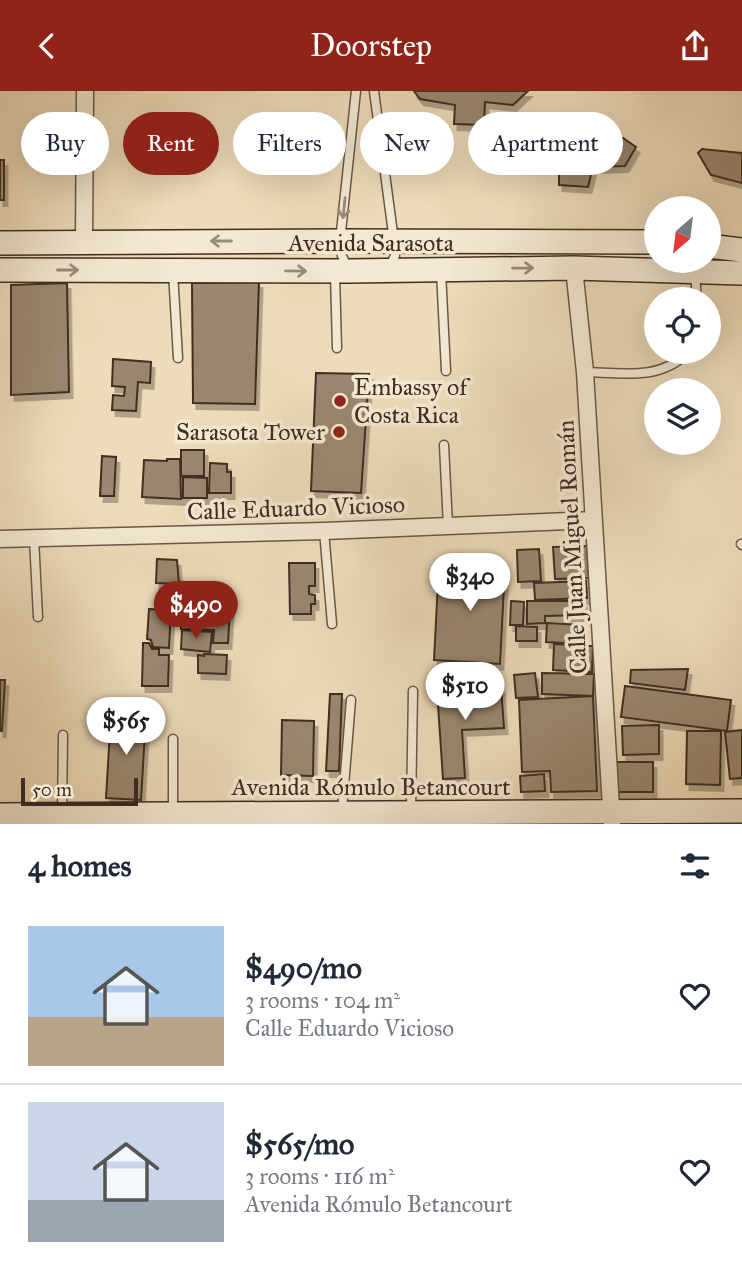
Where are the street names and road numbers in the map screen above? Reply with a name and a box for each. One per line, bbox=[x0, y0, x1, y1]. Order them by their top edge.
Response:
street label: Avenida Sarasota bbox=[287, 228, 455, 258]
street label: Calle Juan Miguel Román bbox=[550, 419, 594, 675]
street label: Calle Eduardo Vicioso bbox=[186, 489, 406, 527]
street label: Avenida Rómulo Betancourt bbox=[231, 772, 511, 802]

